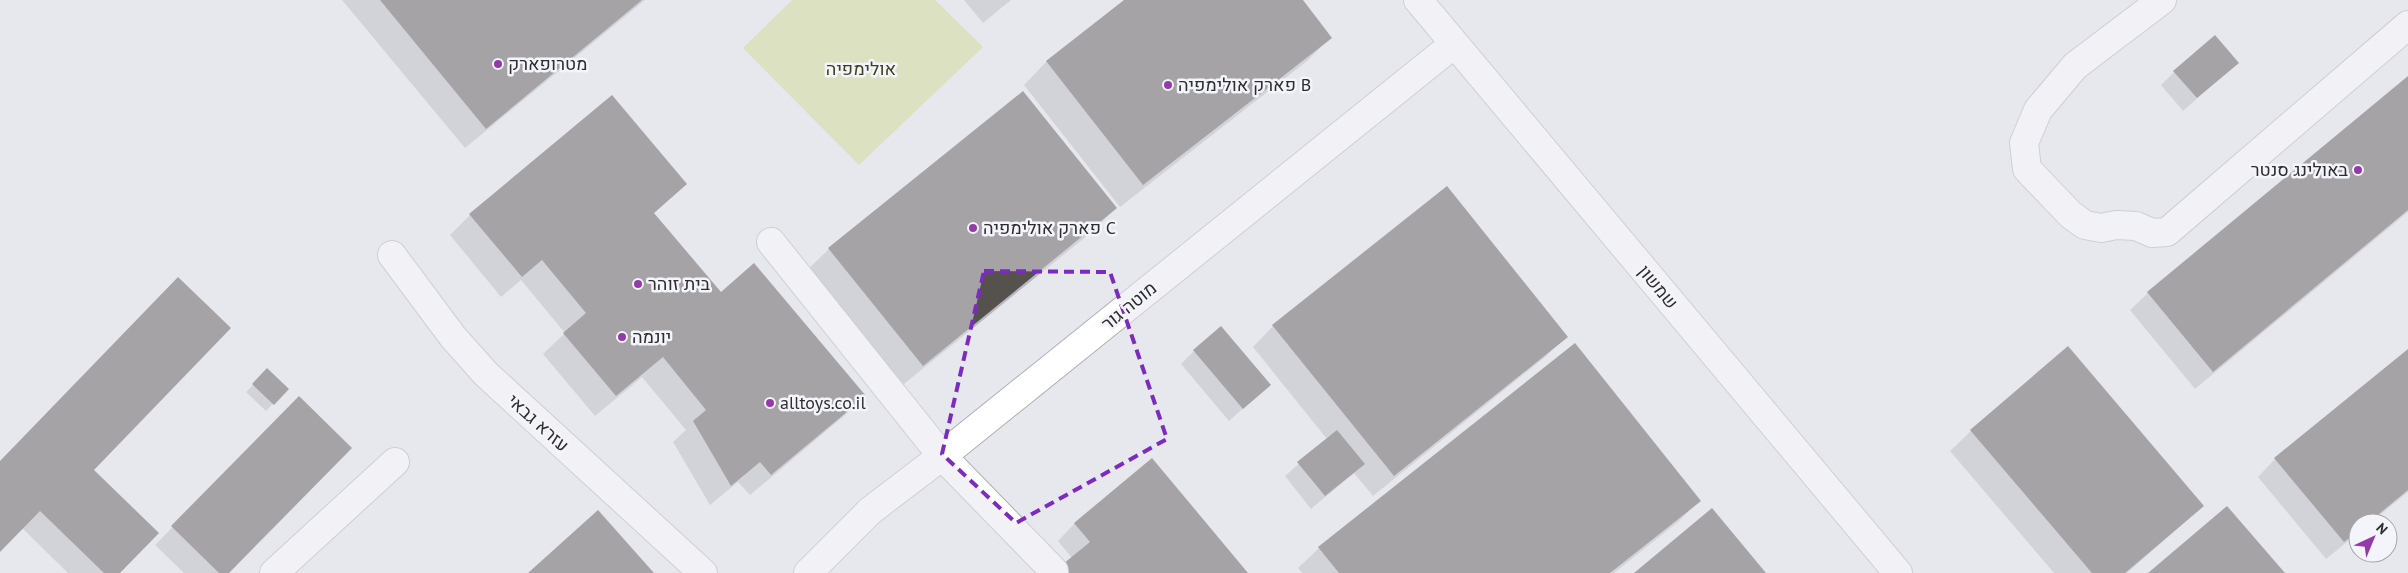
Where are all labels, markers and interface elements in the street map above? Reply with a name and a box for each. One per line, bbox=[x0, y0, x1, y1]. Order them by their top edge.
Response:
place label: מטרופארק bbox=[508, 52, 588, 75]
park label: אולימפיה bbox=[826, 57, 896, 80]
marker: מטרופארק bbox=[492, 58, 504, 70]
place label: פארק אולימפיה B bbox=[1178, 73, 1311, 96]
marker: פארק אולימפיה B bbox=[1162, 79, 1174, 91]
place label: באולינג סנטר bbox=[2251, 158, 2349, 181]
marker: באולינג סנטר bbox=[2352, 164, 2364, 176]
place label: פארק אולימפיה C bbox=[983, 216, 1116, 239]
marker: פארק אולימפיה C bbox=[967, 222, 979, 234]
street label: שמשון bbox=[1633, 260, 1683, 313]
place label: בית זוהר bbox=[648, 272, 711, 295]
street label: מוטה גור bbox=[1096, 276, 1161, 335]
marker: בית זוהר bbox=[632, 278, 644, 290]
place label: יונמה bbox=[632, 325, 671, 348]
marker: יונמה bbox=[616, 331, 628, 343]
street label: עזרא גבאי bbox=[503, 389, 574, 456]
place label: alltoys.co.il bbox=[780, 391, 866, 414]
marker: alltoys.co.il bbox=[764, 397, 776, 409]
north arrow bbox=[2348, 513, 2398, 563]
text: N bbox=[2372, 519, 2392, 538]

